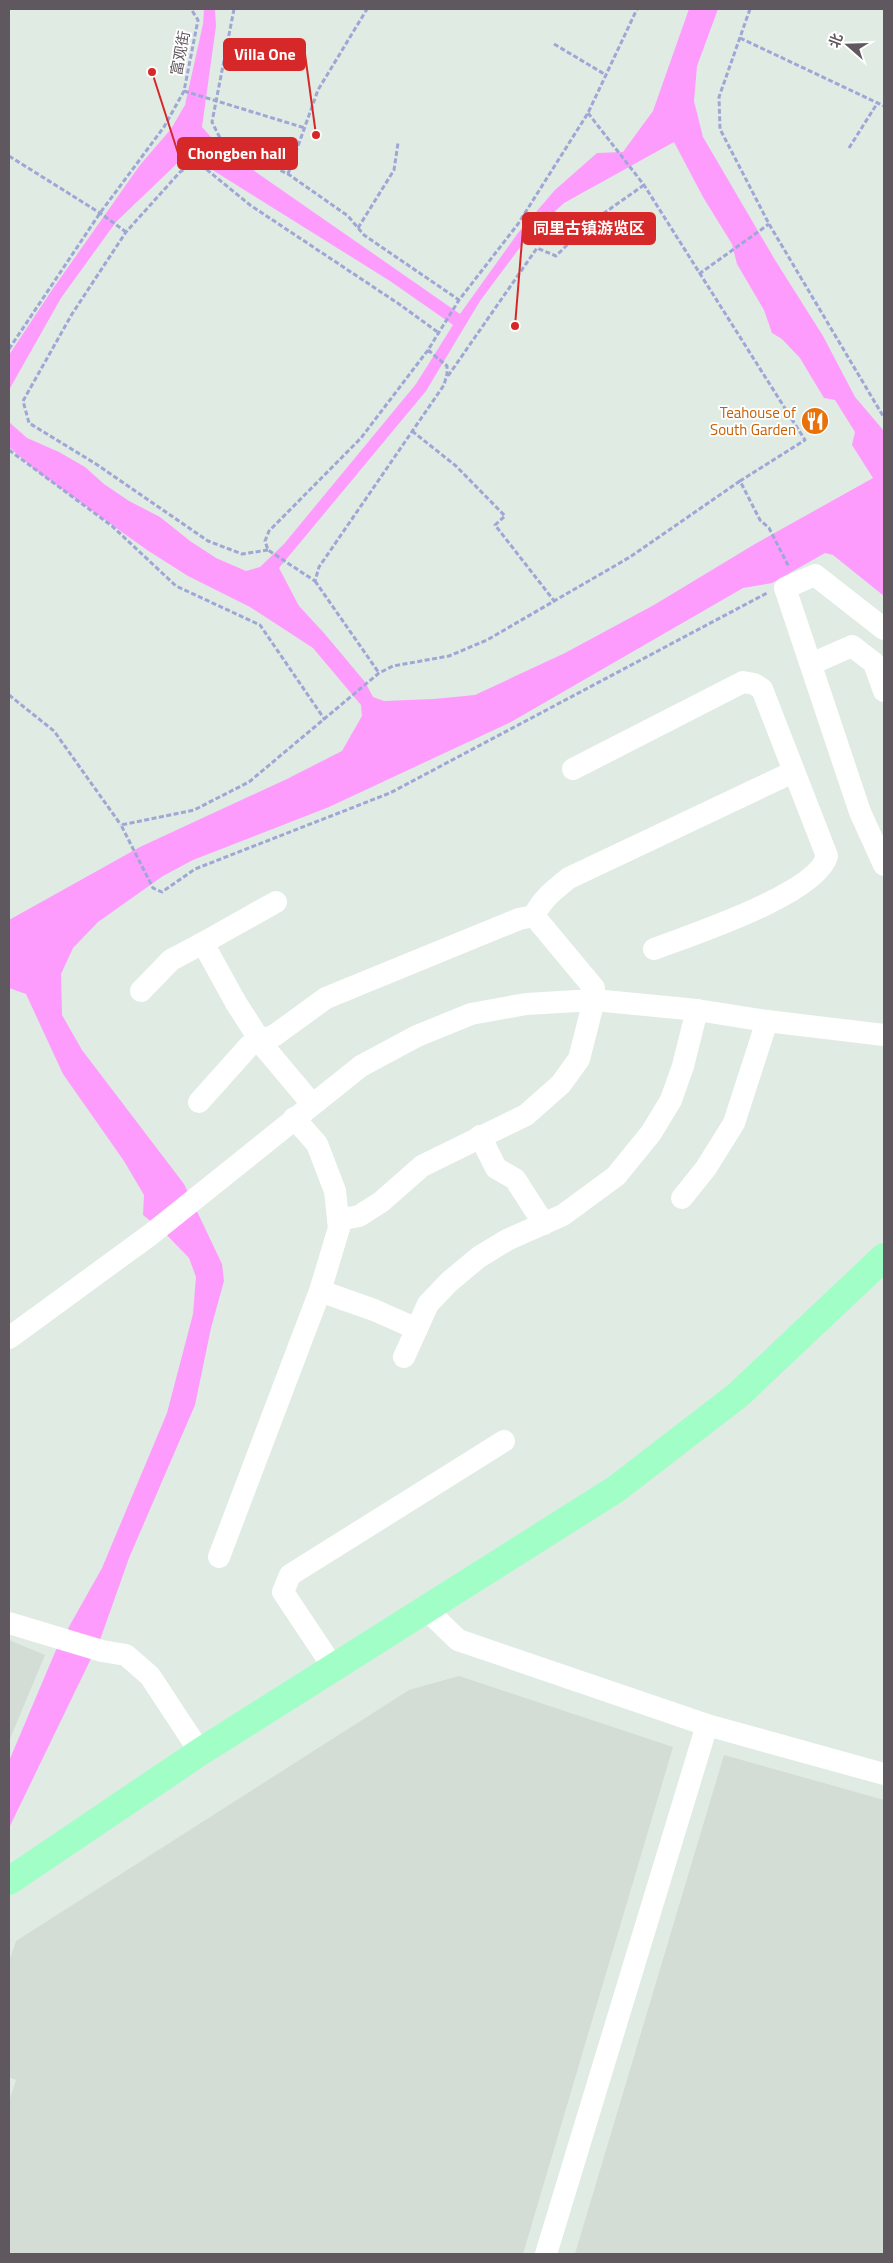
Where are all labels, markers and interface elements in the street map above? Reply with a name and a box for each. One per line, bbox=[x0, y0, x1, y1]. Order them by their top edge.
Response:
north arrow bbox=[823, 20, 873, 70]
street label: 富观街 bbox=[164, 29, 196, 77]
text: 北 bbox=[823, 30, 848, 51]
callout: Villa One bbox=[224, 39, 305, 70]
text: Villa One bbox=[234, 42, 296, 66]
callout: Chongben hall bbox=[178, 138, 297, 169]
text: Chongben hall bbox=[188, 141, 286, 165]
callout: 同里古镇游览区 bbox=[523, 213, 655, 244]
text: 同里古镇游览区 bbox=[533, 216, 645, 240]
place label: Teahouse of South Garden bbox=[710, 401, 796, 441]
restaurant icon: Teahouse of South Garden bbox=[800, 406, 830, 436]

